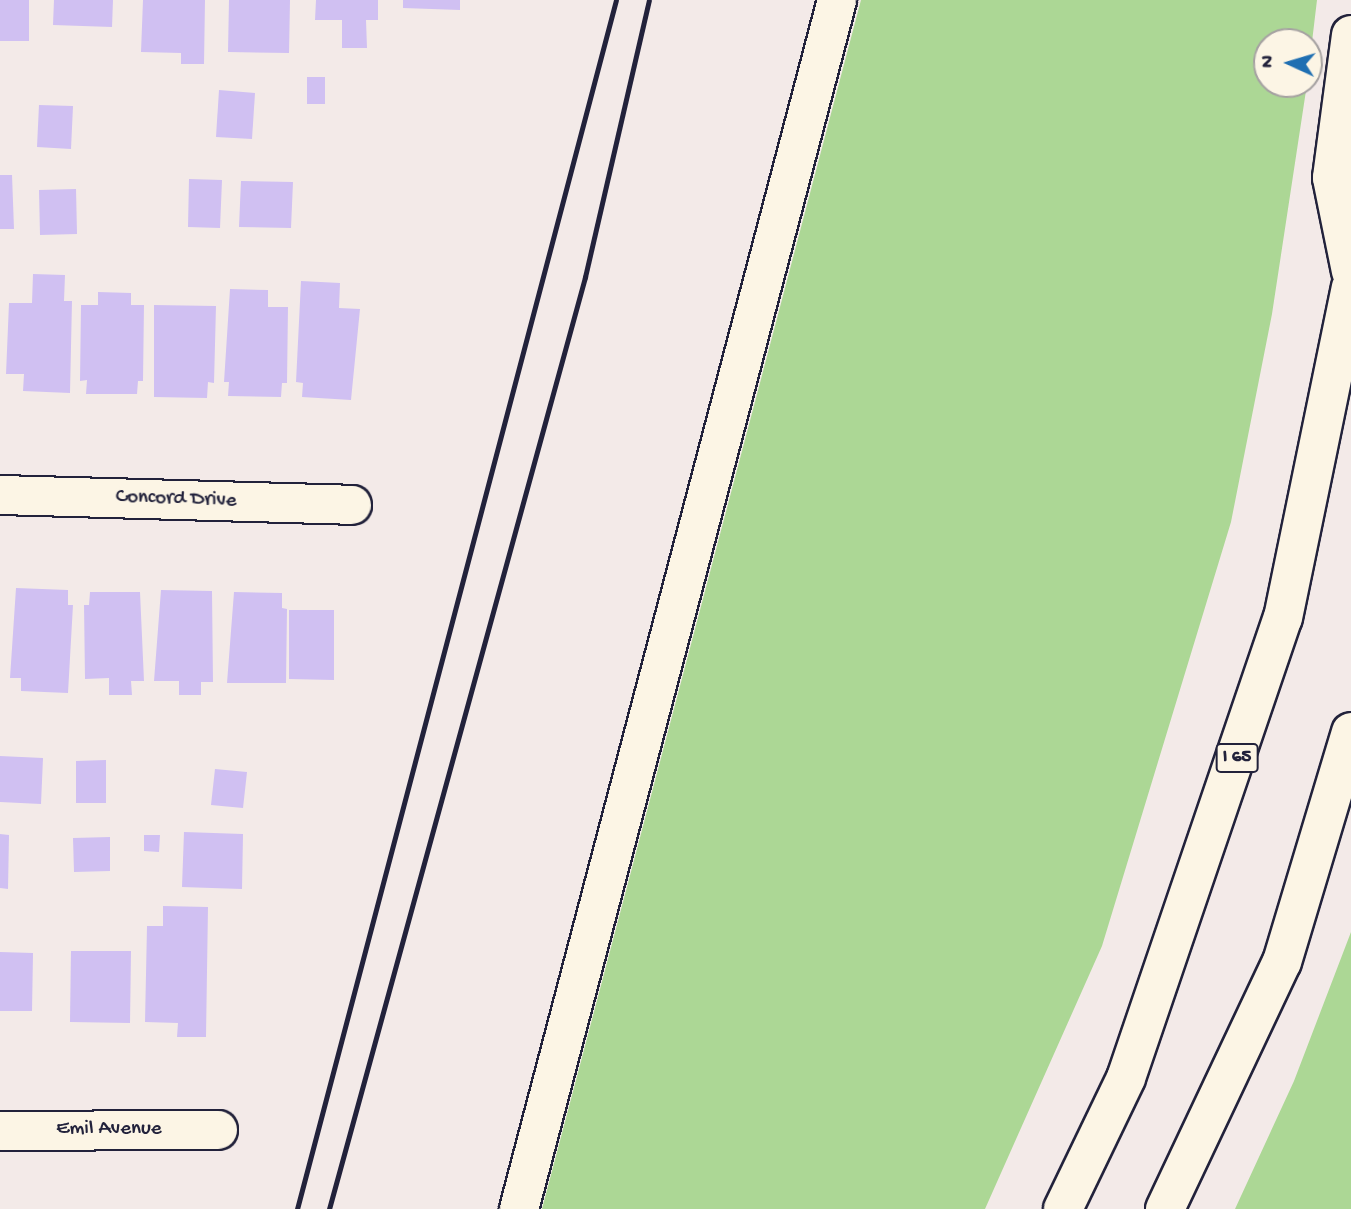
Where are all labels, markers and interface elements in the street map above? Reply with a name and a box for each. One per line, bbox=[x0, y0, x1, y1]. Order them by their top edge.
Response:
north arrow bbox=[1253, 28, 1323, 98]
text: N bbox=[1257, 55, 1280, 69]
street label: Concord Drive bbox=[115, 485, 237, 515]
road number: I 65 bbox=[1214, 743, 1260, 774]
street label: Emil Avenue bbox=[56, 1117, 162, 1143]

